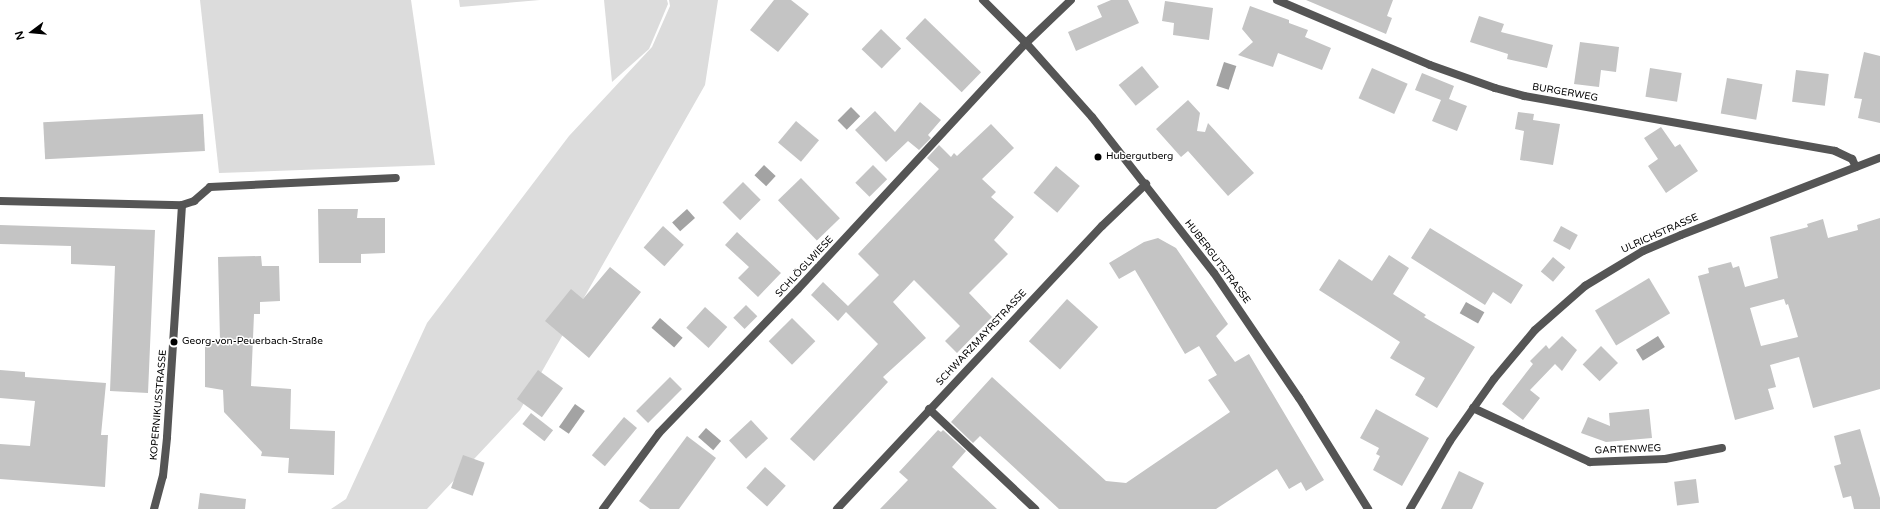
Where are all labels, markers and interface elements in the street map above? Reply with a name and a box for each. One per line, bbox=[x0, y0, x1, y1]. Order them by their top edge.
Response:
north arrow bbox=[12, 12, 52, 52]
text: N bbox=[13, 29, 27, 41]
street label: BURGERWEG bbox=[1531, 81, 1599, 105]
place label: Hubergutberg bbox=[1106, 151, 1173, 163]
marker: Hubergutberg bbox=[1093, 152, 1103, 162]
street label: ULRICHSTRASSE bbox=[1620, 212, 1700, 256]
street label: HUBERGUTSTRASSE bbox=[1182, 218, 1252, 306]
street label: SCHLÖGLWIESE bbox=[774, 234, 836, 300]
street label: SCHWARZMAYRSTRASSE bbox=[934, 287, 1030, 389]
place label: Georg-von-Peuerbach-Straße bbox=[182, 336, 323, 348]
marker: Georg-von-Peuerbach-Straße bbox=[169, 337, 179, 347]
street label: KOPERNIKUSSTRASSE bbox=[148, 349, 170, 461]
street label: GARTENWEG bbox=[1594, 443, 1662, 457]

